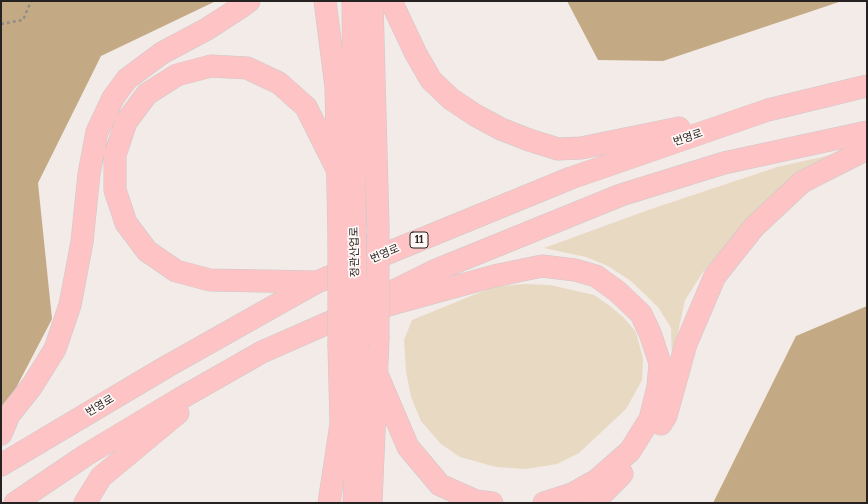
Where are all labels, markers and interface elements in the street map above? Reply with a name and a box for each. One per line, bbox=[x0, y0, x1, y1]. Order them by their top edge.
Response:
street label: 번영로 bbox=[671, 127, 705, 149]
street label: 정관산업로 bbox=[348, 227, 362, 277]
road number: 11 bbox=[410, 232, 428, 248]
street label: 번영로 bbox=[368, 242, 402, 266]
street label: 번영로 bbox=[84, 393, 116, 419]

